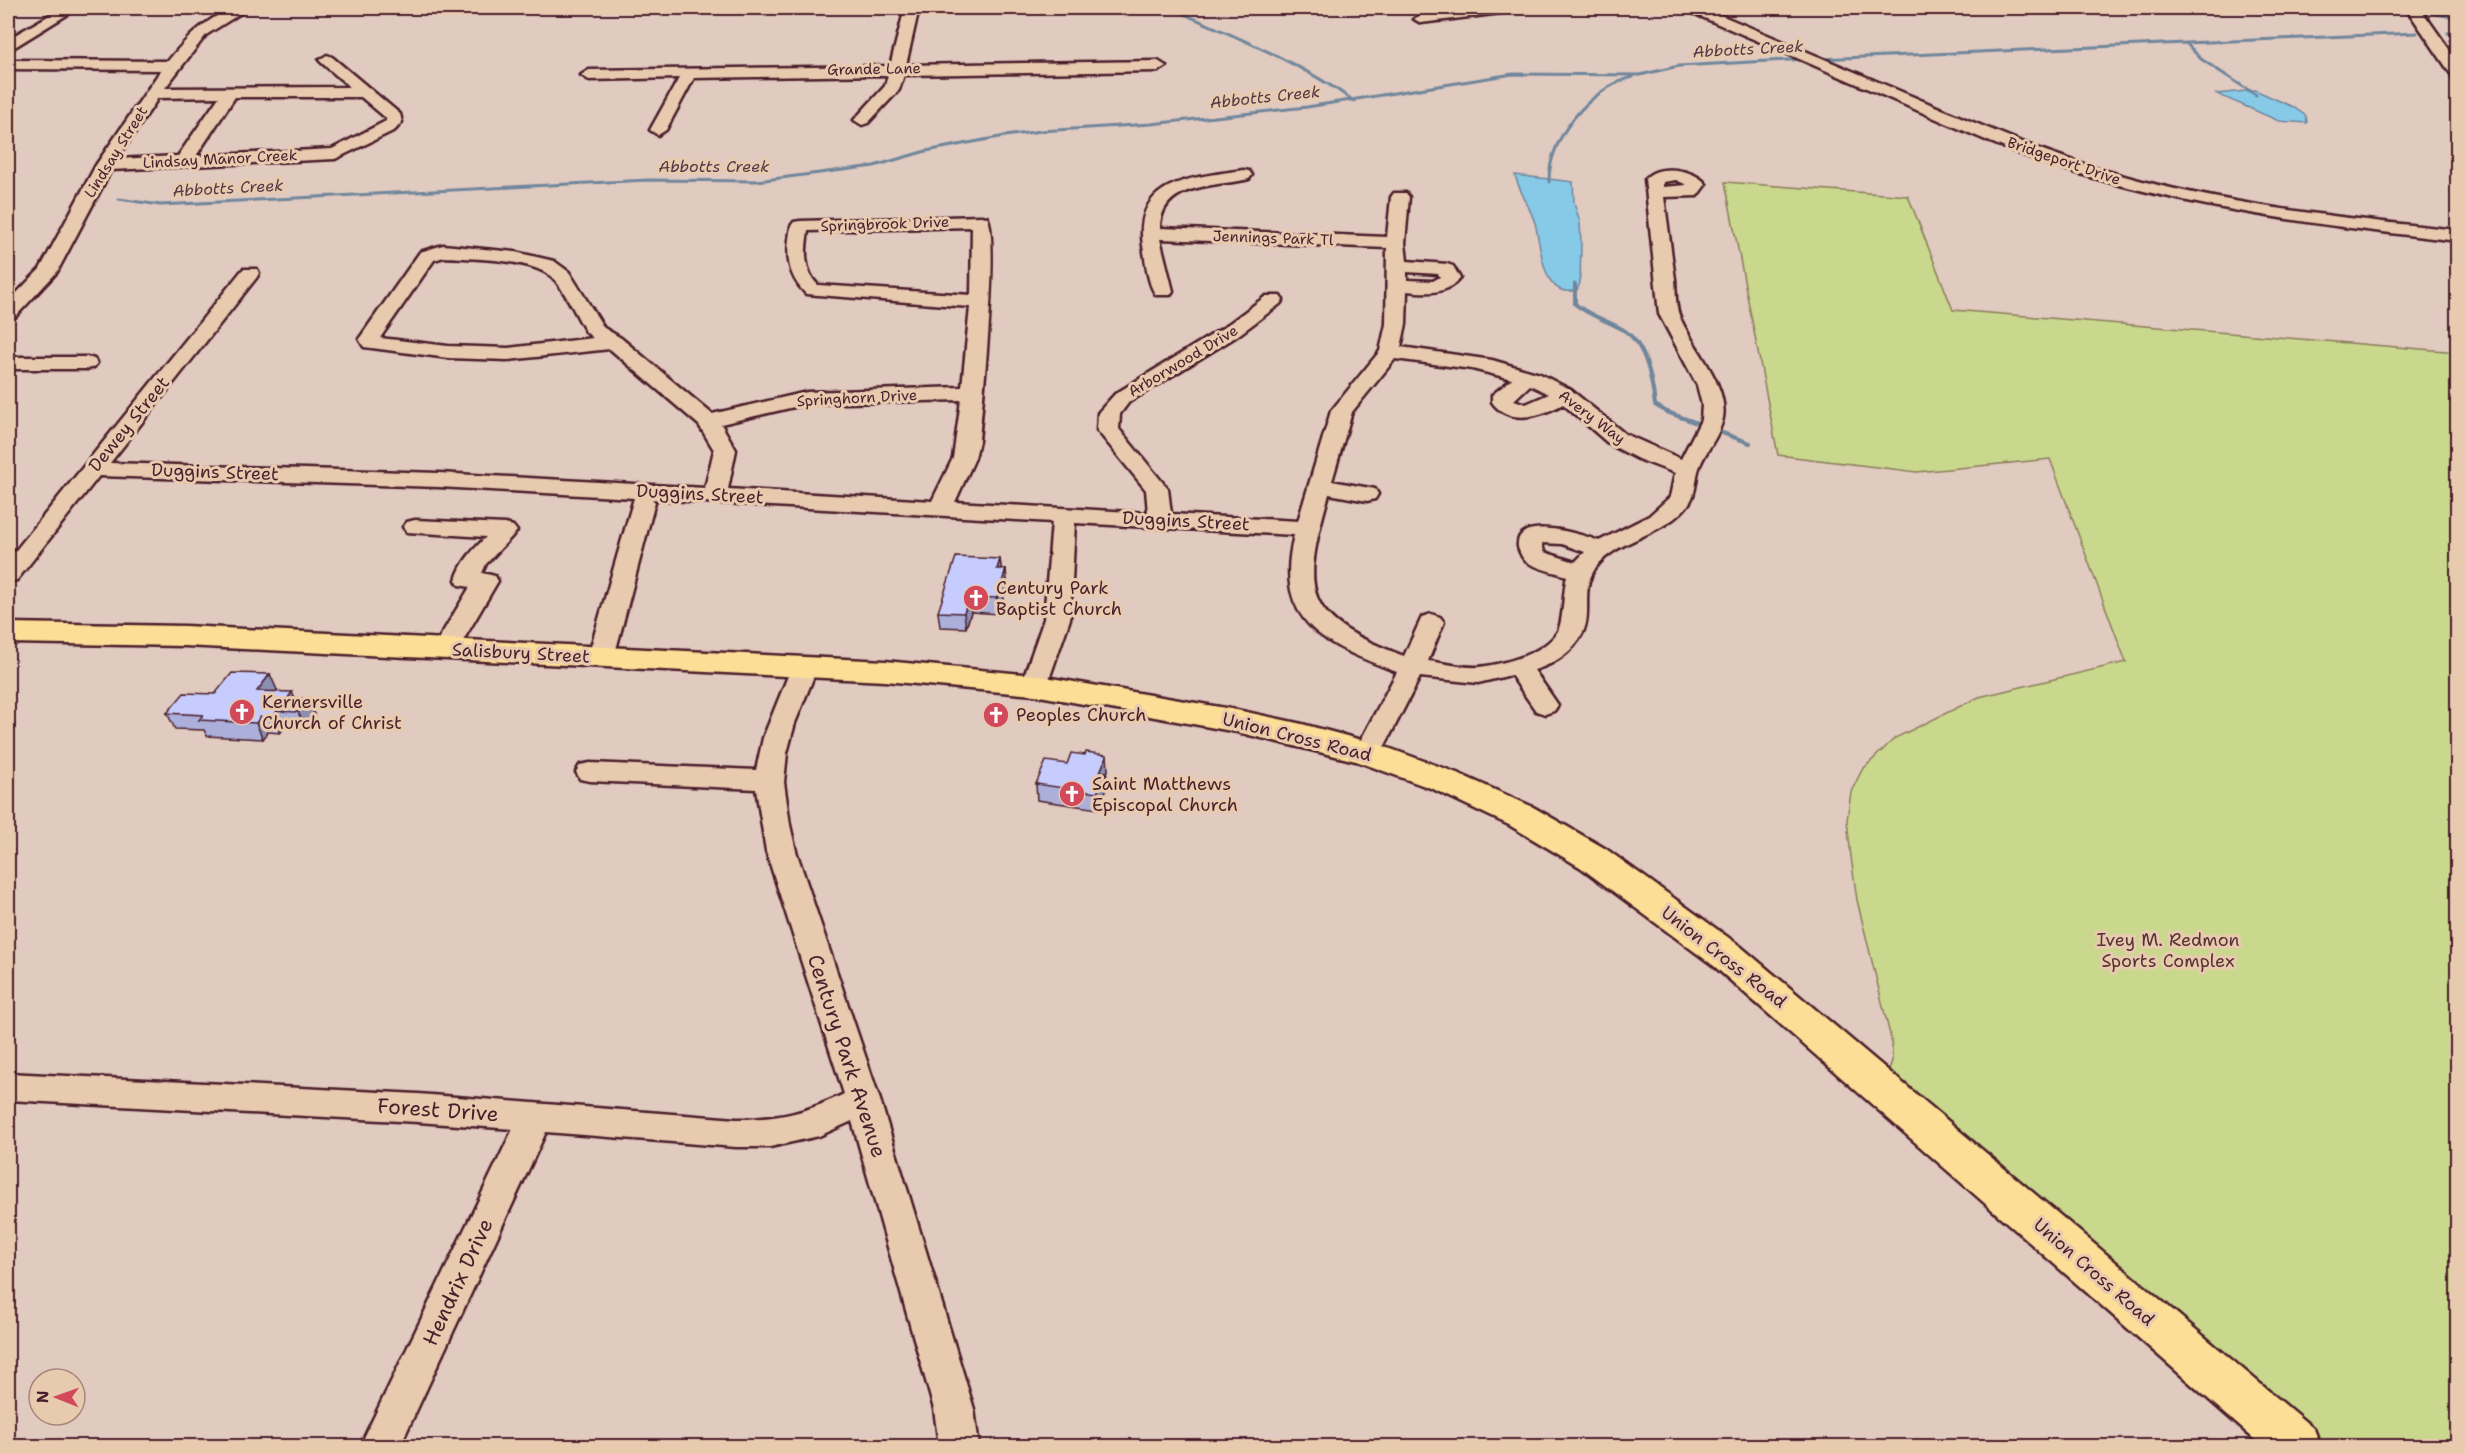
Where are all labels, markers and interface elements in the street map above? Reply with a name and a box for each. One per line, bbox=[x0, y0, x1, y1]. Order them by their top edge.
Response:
water label: Abbotts Creek bbox=[1692, 36, 1804, 62]
street label: Grande Lane bbox=[827, 58, 921, 80]
water label: Abbotts Creek bbox=[1209, 81, 1321, 113]
street label: Lindsay Street bbox=[80, 102, 152, 202]
street label: Bridgeport Drive bbox=[2005, 132, 2123, 190]
street label: Lindsay Manor Creek bbox=[142, 145, 298, 173]
water label: Abbotts Creek bbox=[659, 156, 769, 177]
water label: Abbotts Creek bbox=[172, 175, 284, 201]
street label: Springbrook Drive bbox=[820, 212, 950, 236]
street label: Jennings Park Tl bbox=[1212, 226, 1334, 250]
street label: Arborwood Drive bbox=[1124, 320, 1242, 402]
street label: Dewey Street bbox=[83, 371, 175, 477]
street label: Springhorn Drive bbox=[796, 385, 918, 411]
street label: Avery Way bbox=[1555, 385, 1629, 449]
street label: Duggins Street bbox=[151, 458, 279, 486]
street label: Duggins Street bbox=[636, 479, 765, 509]
street label: Duggins Street bbox=[1122, 506, 1251, 536]
place label: Century Park Baptist Church bbox=[996, 576, 1122, 621]
church icon: Century Park Baptist Church bbox=[961, 583, 991, 613]
street label: Salisbury Street bbox=[452, 637, 591, 669]
place label: Kernersville Church of Christ bbox=[262, 690, 402, 735]
church icon: Kernersville Church of Christ bbox=[227, 697, 257, 727]
church icon: Peoples Church bbox=[981, 700, 1011, 730]
place label: Peoples Church bbox=[1016, 703, 1146, 727]
street label: Union Cross Road bbox=[1220, 707, 1374, 767]
place label: Saint Matthews Episcopal Church bbox=[1092, 772, 1238, 817]
church icon: Saint Matthews Episcopal Church bbox=[1057, 779, 1087, 809]
street label: Union Cross Road bbox=[1656, 900, 1792, 1014]
park label: Ivey M. Redmon Sports Complex bbox=[2096, 928, 2240, 973]
street label: Century Park Avenue bbox=[801, 951, 893, 1161]
street label: Forest Drive bbox=[376, 1092, 500, 1128]
street label: Union Cross Road bbox=[2028, 1213, 2160, 1331]
street label: Hendrix Drive bbox=[416, 1214, 500, 1350]
north arrow bbox=[27, 1367, 87, 1427]
text: N bbox=[32, 1390, 53, 1403]

